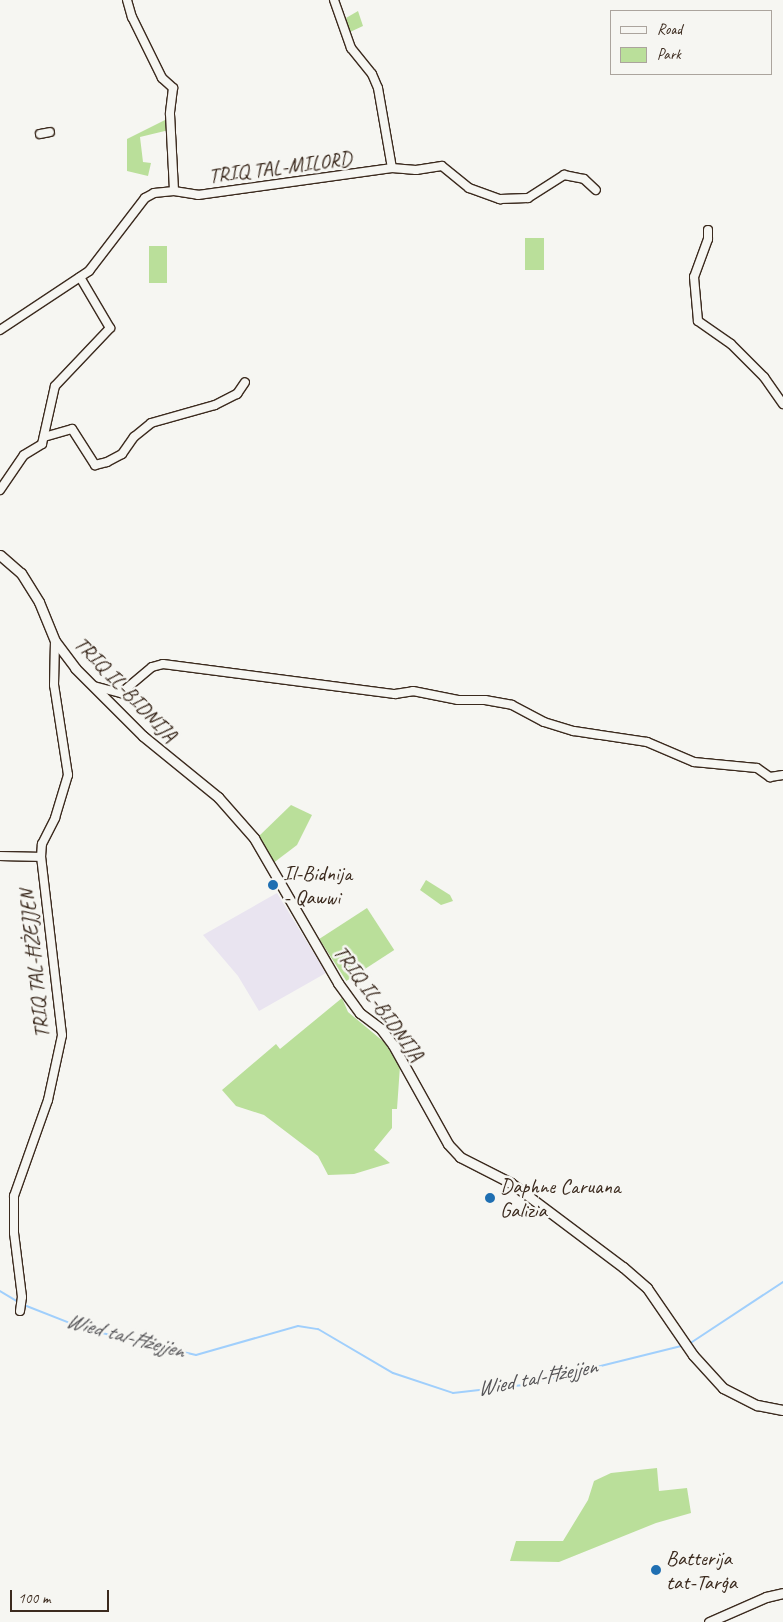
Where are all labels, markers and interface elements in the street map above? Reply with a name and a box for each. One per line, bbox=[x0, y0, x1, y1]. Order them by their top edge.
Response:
legend bbox=[610, 10, 773, 75]
text: Road bbox=[657, 20, 682, 39]
text: Park bbox=[657, 45, 681, 64]
street label: TRIQ TAL-MILORD bbox=[207, 146, 353, 188]
street label: TRIQ IL-BIDNIJA bbox=[69, 631, 183, 747]
place label: Il-Bidnija - Qawwi bbox=[283, 860, 352, 910]
marker: Il-Bidnija - Qawwi bbox=[267, 879, 279, 891]
street label: TRIQ TAL-ĦŻEJJEN bbox=[14, 889, 54, 1039]
street label: TRIQ IL-BIDNIJA bbox=[328, 940, 430, 1066]
place label: Daphne Caruana Galizia bbox=[500, 1173, 622, 1223]
marker: Daphne Caruana Galizia bbox=[484, 1192, 496, 1204]
water label: Wied tal-Ħżejjen bbox=[63, 1307, 187, 1365]
water label: Wied tal-Ħżejjen bbox=[475, 1353, 599, 1403]
place label: Batterija tat-Tarġa bbox=[666, 1545, 737, 1595]
marker: Batterija tat-Tarġa bbox=[650, 1564, 662, 1576]
scale bar bbox=[12, 1580, 111, 1612]
text: 100 m bbox=[18, 1589, 50, 1608]

